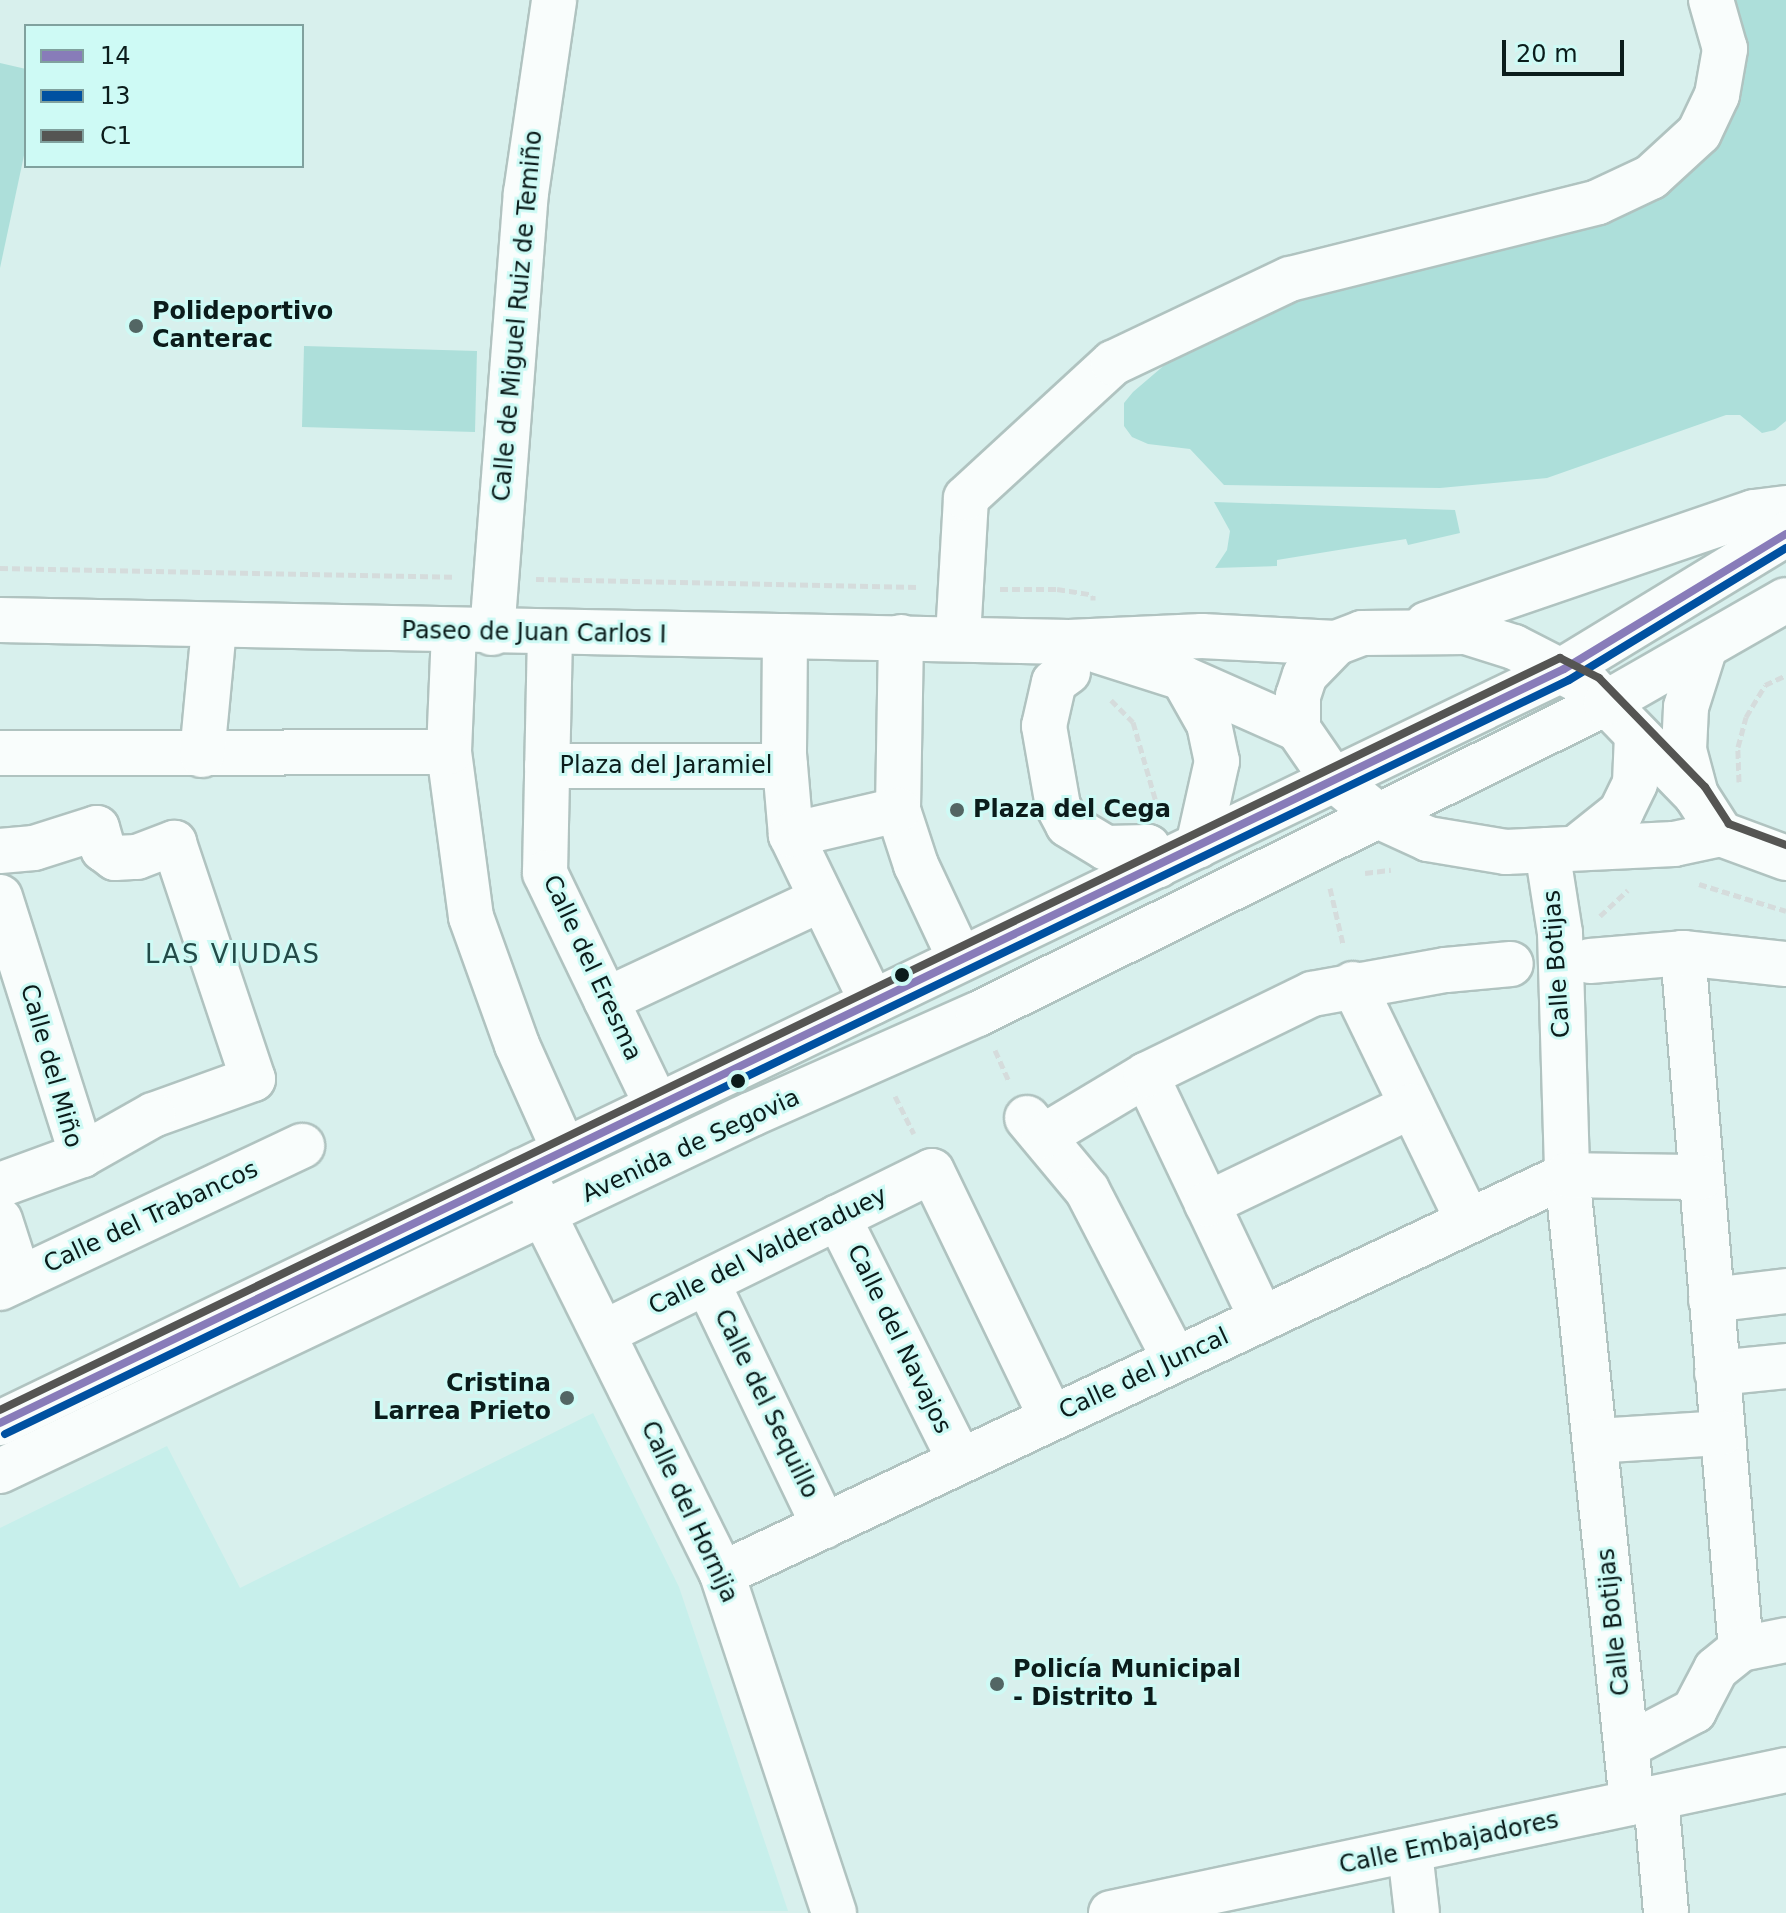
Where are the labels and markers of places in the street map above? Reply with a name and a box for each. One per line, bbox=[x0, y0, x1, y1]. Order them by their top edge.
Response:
place label: Polideportivo Canterac bbox=[152, 298, 333, 354]
marker: Polideportivo Canterac bbox=[127, 317, 145, 335]
place label: Plaza del Cega bbox=[973, 796, 1171, 824]
marker: Plaza del Cega bbox=[948, 801, 966, 819]
unlabelled marker bbox=[894, 967, 910, 983]
unlabelled marker bbox=[730, 1073, 746, 1089]
place label: Cristina Larrea Prieto bbox=[373, 1370, 551, 1426]
marker: Cristina Larrea Prieto bbox=[558, 1389, 576, 1407]
place label: Policía Municipal - Distrito 1 bbox=[1013, 1656, 1241, 1712]
marker: Policía Municipal - Distrito 1 bbox=[988, 1675, 1006, 1693]

